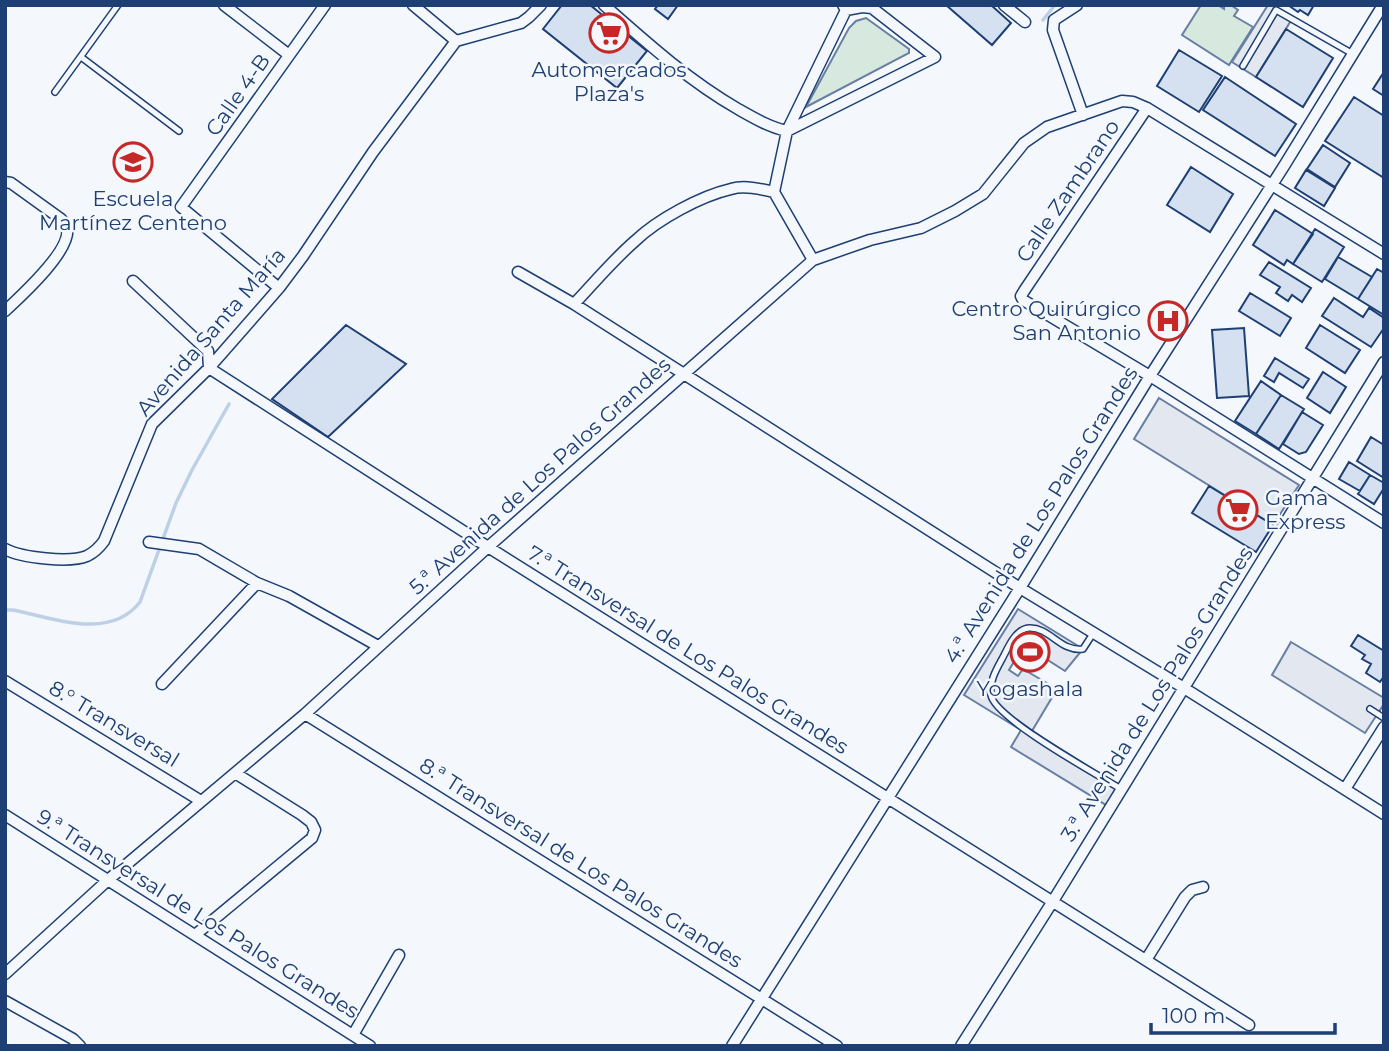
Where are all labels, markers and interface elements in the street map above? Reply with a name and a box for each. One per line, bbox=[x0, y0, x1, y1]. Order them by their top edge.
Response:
supermarket icon: Automercados Plaza's bbox=[588, 12, 630, 54]
street label: Calle 4-B bbox=[200, 49, 275, 141]
place label: Automercados Plaza's bbox=[531, 57, 687, 106]
street label: Calle Zambrano bbox=[1011, 115, 1125, 267]
school or university icon: Escuela Martínez Centeno bbox=[112, 141, 154, 183]
place label: Escuela Martínez Centeno bbox=[39, 186, 227, 235]
street label: Avenida Santa María bbox=[131, 243, 290, 421]
place label: Centro Quirúrgico San Antonio bbox=[951, 296, 1141, 345]
hospital icon: Centro Quirúrgico San Antonio bbox=[1147, 300, 1189, 342]
street label: 5.ª Avenida de Los Palos Grandes bbox=[404, 352, 675, 600]
street label: 4.ª Avenida de Los Palos Grandes bbox=[939, 362, 1143, 668]
place label: Gama Express bbox=[1265, 485, 1346, 534]
supermarket icon: Gama Express bbox=[1217, 489, 1259, 531]
street label: 7.ª Transversal de Los Palos Grandes bbox=[523, 540, 853, 759]
street label: 3.ª Avenida de Los Palos Grandes bbox=[1055, 542, 1258, 846]
sports icon: Yogashala bbox=[1009, 631, 1051, 673]
street label: 8.° Transversal bbox=[45, 675, 184, 772]
place label: Yogashala bbox=[977, 676, 1083, 701]
street label: 8.ª Transversal de Los Palos Grandes bbox=[415, 752, 747, 973]
street label: 9.ª Transversal de Los Palos Grandes bbox=[33, 804, 364, 1024]
scale bar bbox=[1151, 992, 1335, 1036]
text: 100 m bbox=[1162, 1003, 1225, 1028]

